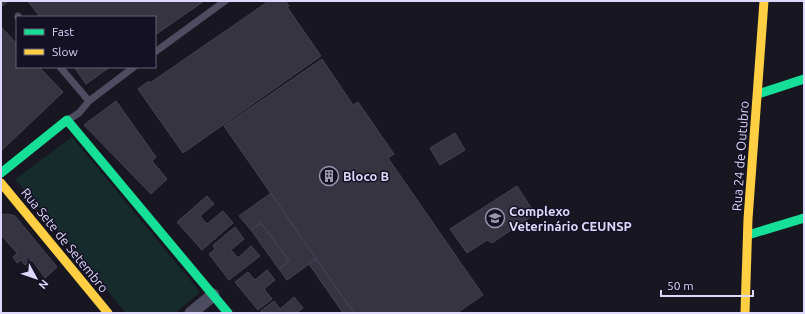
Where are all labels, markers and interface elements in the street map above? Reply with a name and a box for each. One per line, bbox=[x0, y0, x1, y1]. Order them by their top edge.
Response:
legend bbox=[16, 16, 156, 68]
text: Fast bbox=[52, 25, 74, 38]
text: Slow bbox=[52, 45, 78, 58]
street label: Rua 24 de Outubro bbox=[729, 100, 751, 212]
building icon: Bloco B bbox=[318, 165, 340, 187]
place label: Bloco B bbox=[343, 169, 389, 183]
street label: Rua Sete de Setembro bbox=[19, 185, 111, 295]
place label: Complexo Veterinário CEUNSP bbox=[509, 204, 632, 233]
school or university icon: Complexo Veterinário CEUNSP bbox=[484, 207, 506, 229]
north arrow bbox=[16, 258, 56, 298]
scale bar bbox=[661, 272, 753, 298]
text: N bbox=[36, 277, 51, 291]
text: 50 m bbox=[667, 279, 694, 292]

